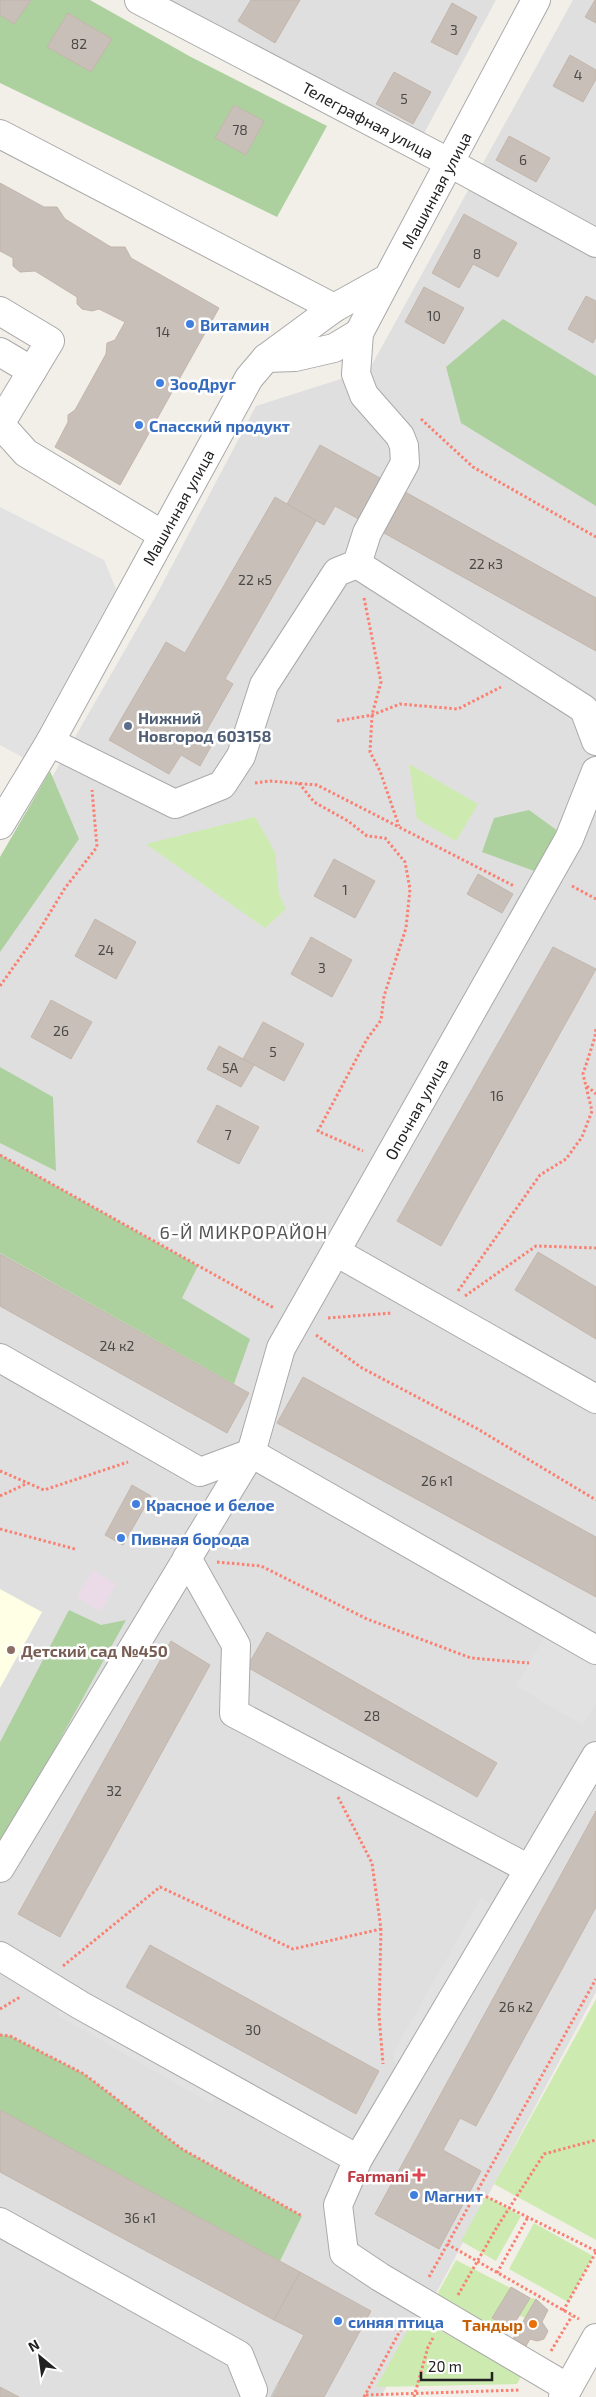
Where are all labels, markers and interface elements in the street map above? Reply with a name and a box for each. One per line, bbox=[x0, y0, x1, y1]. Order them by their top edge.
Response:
house number: 3 bbox=[450, 21, 458, 38]
house number: 82 bbox=[71, 35, 87, 52]
house number: 4 bbox=[574, 66, 582, 83]
street label: Телеграфная улица bbox=[299, 77, 437, 164]
house number: 5 bbox=[400, 90, 408, 107]
house number: 78 bbox=[232, 121, 248, 138]
street label: Машинная улица bbox=[397, 128, 476, 252]
house number: 6 bbox=[519, 151, 527, 168]
house number: 8 bbox=[473, 245, 481, 262]
house number: 10 bbox=[427, 307, 441, 324]
place label: Витамин bbox=[200, 315, 269, 334]
marker: Витамин bbox=[184, 318, 196, 330]
house number: 14 bbox=[156, 323, 170, 340]
place label: ЗооДруг bbox=[170, 374, 236, 393]
marker: ЗооДруг bbox=[154, 377, 166, 389]
place label: Спасский продукт bbox=[149, 416, 290, 435]
marker: Спасский продукт bbox=[133, 419, 145, 431]
street label: Машинная улица bbox=[138, 446, 219, 569]
house number: 22 к3 bbox=[469, 555, 503, 572]
house number: 22 к5 bbox=[238, 571, 272, 588]
place label: Нижний Новгород 603158 bbox=[138, 708, 271, 745]
marker: Нижний Новгород 603158 bbox=[122, 720, 134, 732]
house number: 1 bbox=[342, 881, 348, 898]
house number: 24 bbox=[98, 941, 114, 958]
house number: 3 bbox=[318, 959, 326, 976]
house number: 26 bbox=[53, 1022, 69, 1039]
house number: 5 bbox=[269, 1043, 277, 1060]
street label: Опочная улица bbox=[380, 1055, 452, 1163]
house number: 5А bbox=[222, 1059, 238, 1076]
house number: 16 bbox=[490, 1087, 504, 1104]
house number: 7 bbox=[224, 1126, 232, 1143]
district label: 6-Й МИКРОРАЙОН bbox=[160, 1221, 328, 1243]
house number: 24 к2 bbox=[100, 1337, 135, 1354]
house number: 26 к1 bbox=[421, 1472, 453, 1489]
place label: Красное и белое bbox=[146, 1495, 275, 1514]
marker: Красное и белое bbox=[130, 1498, 142, 1510]
place label: Пивная борода bbox=[131, 1529, 250, 1548]
marker: Пивная борода bbox=[115, 1532, 127, 1544]
place label: Детский сад №450 bbox=[21, 1641, 168, 1660]
marker: Детский сад №450 bbox=[5, 1644, 17, 1656]
house number: 28 bbox=[364, 1707, 380, 1724]
house number: 32 bbox=[106, 1782, 122, 1799]
house number: 26 к2 bbox=[499, 1998, 533, 2015]
house number: 30 bbox=[245, 2021, 261, 2038]
place label: Farmani bbox=[347, 2166, 409, 2185]
marker: Farmani bbox=[413, 2169, 425, 2181]
place label: Магнит bbox=[424, 2186, 483, 2205]
marker: Магнит bbox=[408, 2189, 420, 2201]
house number: 36 к1 bbox=[124, 2209, 156, 2226]
place label: синяя птица bbox=[348, 2312, 444, 2331]
marker: синяя птица bbox=[332, 2315, 344, 2327]
place label: Тандыр bbox=[462, 2315, 523, 2334]
marker: Тандыр bbox=[527, 2318, 539, 2330]
north arrow bbox=[15, 2332, 65, 2382]
text: N bbox=[25, 2335, 42, 2355]
scale bar bbox=[421, 2350, 492, 2382]
text: 20 m bbox=[428, 2357, 462, 2375]

